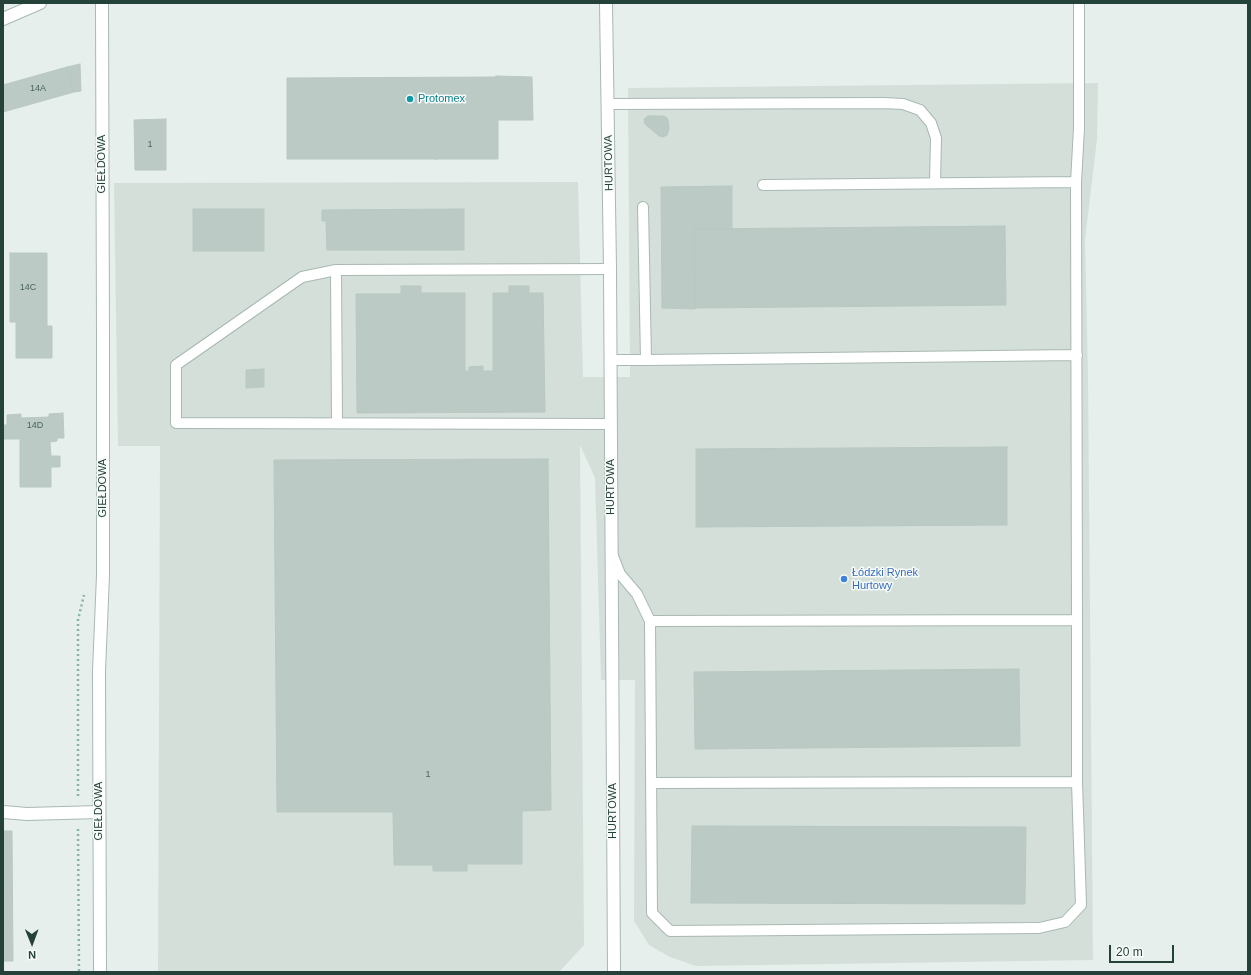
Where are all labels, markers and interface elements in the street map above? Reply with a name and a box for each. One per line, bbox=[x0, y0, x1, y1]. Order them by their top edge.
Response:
house number: 14A bbox=[30, 84, 46, 94]
place label: Protomex bbox=[418, 92, 465, 106]
marker: Protomex bbox=[405, 94, 415, 104]
street label: GIEŁDOWA bbox=[95, 135, 109, 193]
street label: HURTOWA bbox=[602, 135, 616, 191]
house number: 1 bbox=[147, 140, 153, 150]
house number: 14C bbox=[20, 283, 36, 293]
house number: 14D bbox=[27, 421, 43, 431]
street label: GIEŁDOWA bbox=[96, 459, 110, 517]
street label: HURTOWA bbox=[604, 459, 618, 515]
place label: Łódzki Rynek Hurtowy bbox=[852, 566, 918, 592]
marker: Łódzki Rynek Hurtowy bbox=[839, 574, 849, 584]
house number: 1 bbox=[425, 770, 431, 780]
street label: GIEŁDOWA bbox=[92, 782, 106, 840]
street label: HURTOWA bbox=[606, 783, 620, 839]
north arrow bbox=[12, 923, 52, 963]
scale bar bbox=[1111, 937, 1176, 963]
text: 20 m bbox=[1116, 945, 1143, 959]
text: N bbox=[28, 949, 36, 961]

